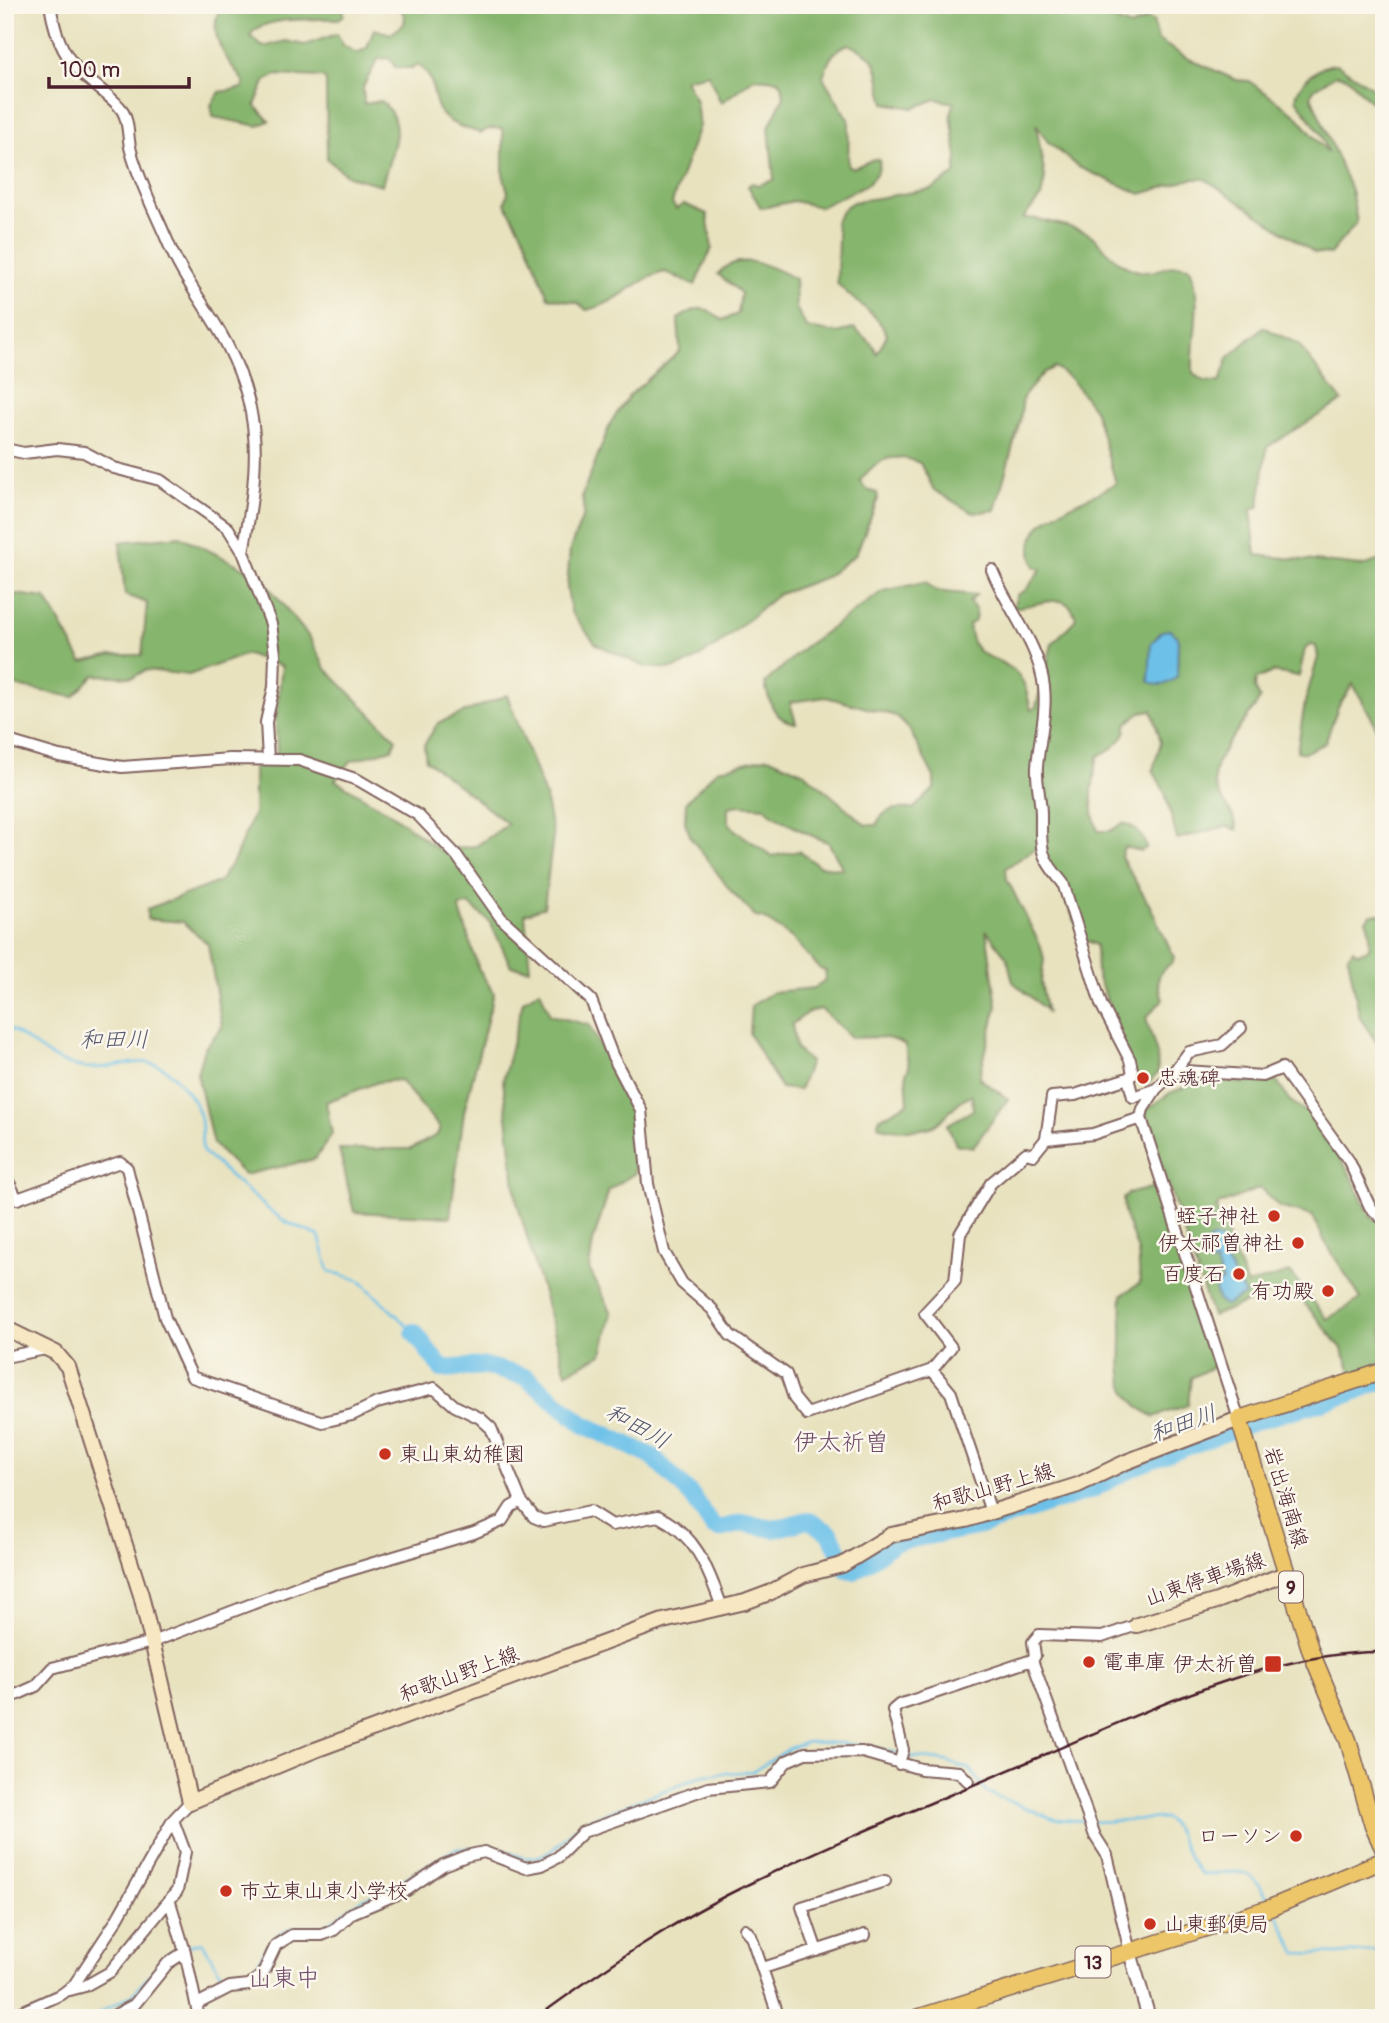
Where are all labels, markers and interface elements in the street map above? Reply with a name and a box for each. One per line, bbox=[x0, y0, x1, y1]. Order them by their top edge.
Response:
scale bar bbox=[49, 46, 189, 90]
text: 100 m bbox=[60, 57, 120, 84]
water label: 和田川 bbox=[80, 1025, 149, 1054]
place label: 忠魂碑 bbox=[1157, 1065, 1220, 1092]
marker: 忠魂碑 bbox=[1135, 1070, 1151, 1086]
place label: 蛭子神社 bbox=[1176, 1203, 1260, 1230]
marker: 蛭子神社 bbox=[1266, 1208, 1282, 1224]
place label: 伊太祁曽神社 bbox=[1158, 1230, 1284, 1257]
marker: 伊太祁曽神社 bbox=[1290, 1235, 1306, 1251]
place label: 百度石 bbox=[1162, 1261, 1225, 1288]
marker: 百度石 bbox=[1231, 1266, 1247, 1282]
place label: 有功殿 bbox=[1251, 1278, 1314, 1305]
marker: 有功殿 bbox=[1320, 1283, 1336, 1299]
water label: 和田川 bbox=[601, 1397, 675, 1456]
water label: 和田川 bbox=[1146, 1399, 1221, 1448]
district label: 伊太祈曽 bbox=[793, 1428, 889, 1457]
place label: 東山東幼稚園 bbox=[399, 1441, 525, 1468]
street label: 岩出海南線 bbox=[1257, 1443, 1314, 1551]
marker: 東山東幼稚園 bbox=[377, 1446, 393, 1462]
street label: 和歌山野上線 bbox=[929, 1457, 1057, 1518]
street label: 山東停車場線 bbox=[1141, 1546, 1269, 1613]
road number: 9 bbox=[1279, 1572, 1303, 1602]
street label: 和歌山野上線 bbox=[395, 1640, 523, 1709]
place label: 電車庫 bbox=[1103, 1649, 1166, 1676]
place label: 伊太祈曽 bbox=[1173, 1651, 1257, 1678]
marker: 電車庫 bbox=[1081, 1654, 1097, 1670]
marker: 伊太祈曽 bbox=[1263, 1654, 1283, 1674]
place label: ローソン bbox=[1198, 1823, 1282, 1850]
marker: ローソン bbox=[1288, 1828, 1304, 1844]
place label: 市立東山東小学校 bbox=[240, 1878, 408, 1905]
marker: 市立東山東小学校 bbox=[218, 1883, 234, 1899]
place label: 山東郵便局 bbox=[1164, 1911, 1269, 1938]
marker: 山東郵便局 bbox=[1142, 1916, 1158, 1932]
road number: 13 bbox=[1076, 1946, 1110, 1978]
district label: 山東中 bbox=[248, 1964, 320, 1993]

